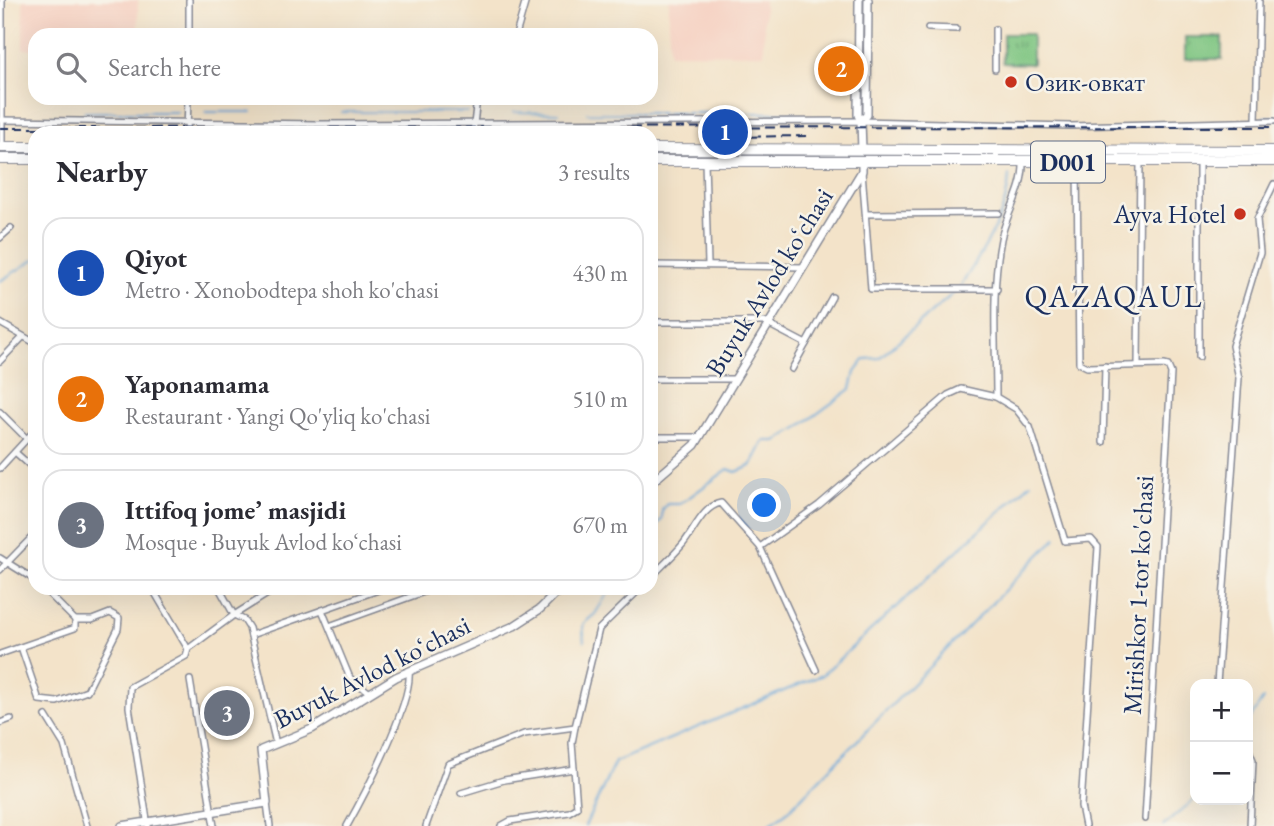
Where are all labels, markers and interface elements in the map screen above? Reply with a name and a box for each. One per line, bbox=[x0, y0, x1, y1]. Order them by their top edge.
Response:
search box bbox=[28, 28, 658, 105]
pin: 2 bbox=[818, 43, 864, 95]
icon: search bbox=[52, 48, 90, 86]
text: Search here bbox=[108, 50, 221, 84]
place label: Озик-овкат bbox=[1025, 65, 1145, 99]
marker: Озик-овкат bbox=[1003, 74, 1019, 90]
pin: 1 bbox=[702, 106, 748, 158]
road number: D001 bbox=[1031, 142, 1105, 182]
text: Nearby bbox=[56, 152, 148, 191]
text: 3 results bbox=[558, 157, 630, 187]
street label: Buyuk Avlod koʻchasi bbox=[697, 181, 841, 383]
place label: Ayva Hotel bbox=[1112, 197, 1226, 231]
marker: Ayva Hotel bbox=[1232, 206, 1248, 222]
text: Qiyot bbox=[125, 241, 187, 275]
text: 1 bbox=[75, 258, 87, 288]
text: 430 m bbox=[572, 258, 628, 288]
text: Metro · Xonobodtepa shoh ko'chasi bbox=[125, 275, 439, 305]
district label: QAZAQAUL bbox=[1024, 277, 1204, 316]
text: Yaponamama bbox=[125, 367, 269, 401]
text: 2 bbox=[75, 384, 87, 414]
text: 510 m bbox=[572, 384, 628, 414]
text: Restaurant · Yangi Qo'yliq ko'chasi bbox=[125, 401, 431, 431]
street label: Mirishkor 1-tor ko'chasi bbox=[1115, 475, 1161, 715]
your location bbox=[747, 488, 781, 522]
text: Ittifoq jome’ masjidi bbox=[125, 493, 346, 527]
text: 3 bbox=[75, 510, 87, 540]
text: 670 m bbox=[572, 510, 628, 540]
text: Mosque · Buyuk Avlod koʻchasi bbox=[125, 527, 402, 557]
street label: Buyuk Avlod koʻchasi bbox=[268, 608, 476, 736]
map controls bbox=[1190, 679, 1253, 805]
button: + bbox=[1190, 679, 1253, 742]
pin: 3 bbox=[204, 687, 250, 739]
button: − bbox=[1190, 742, 1253, 805]

